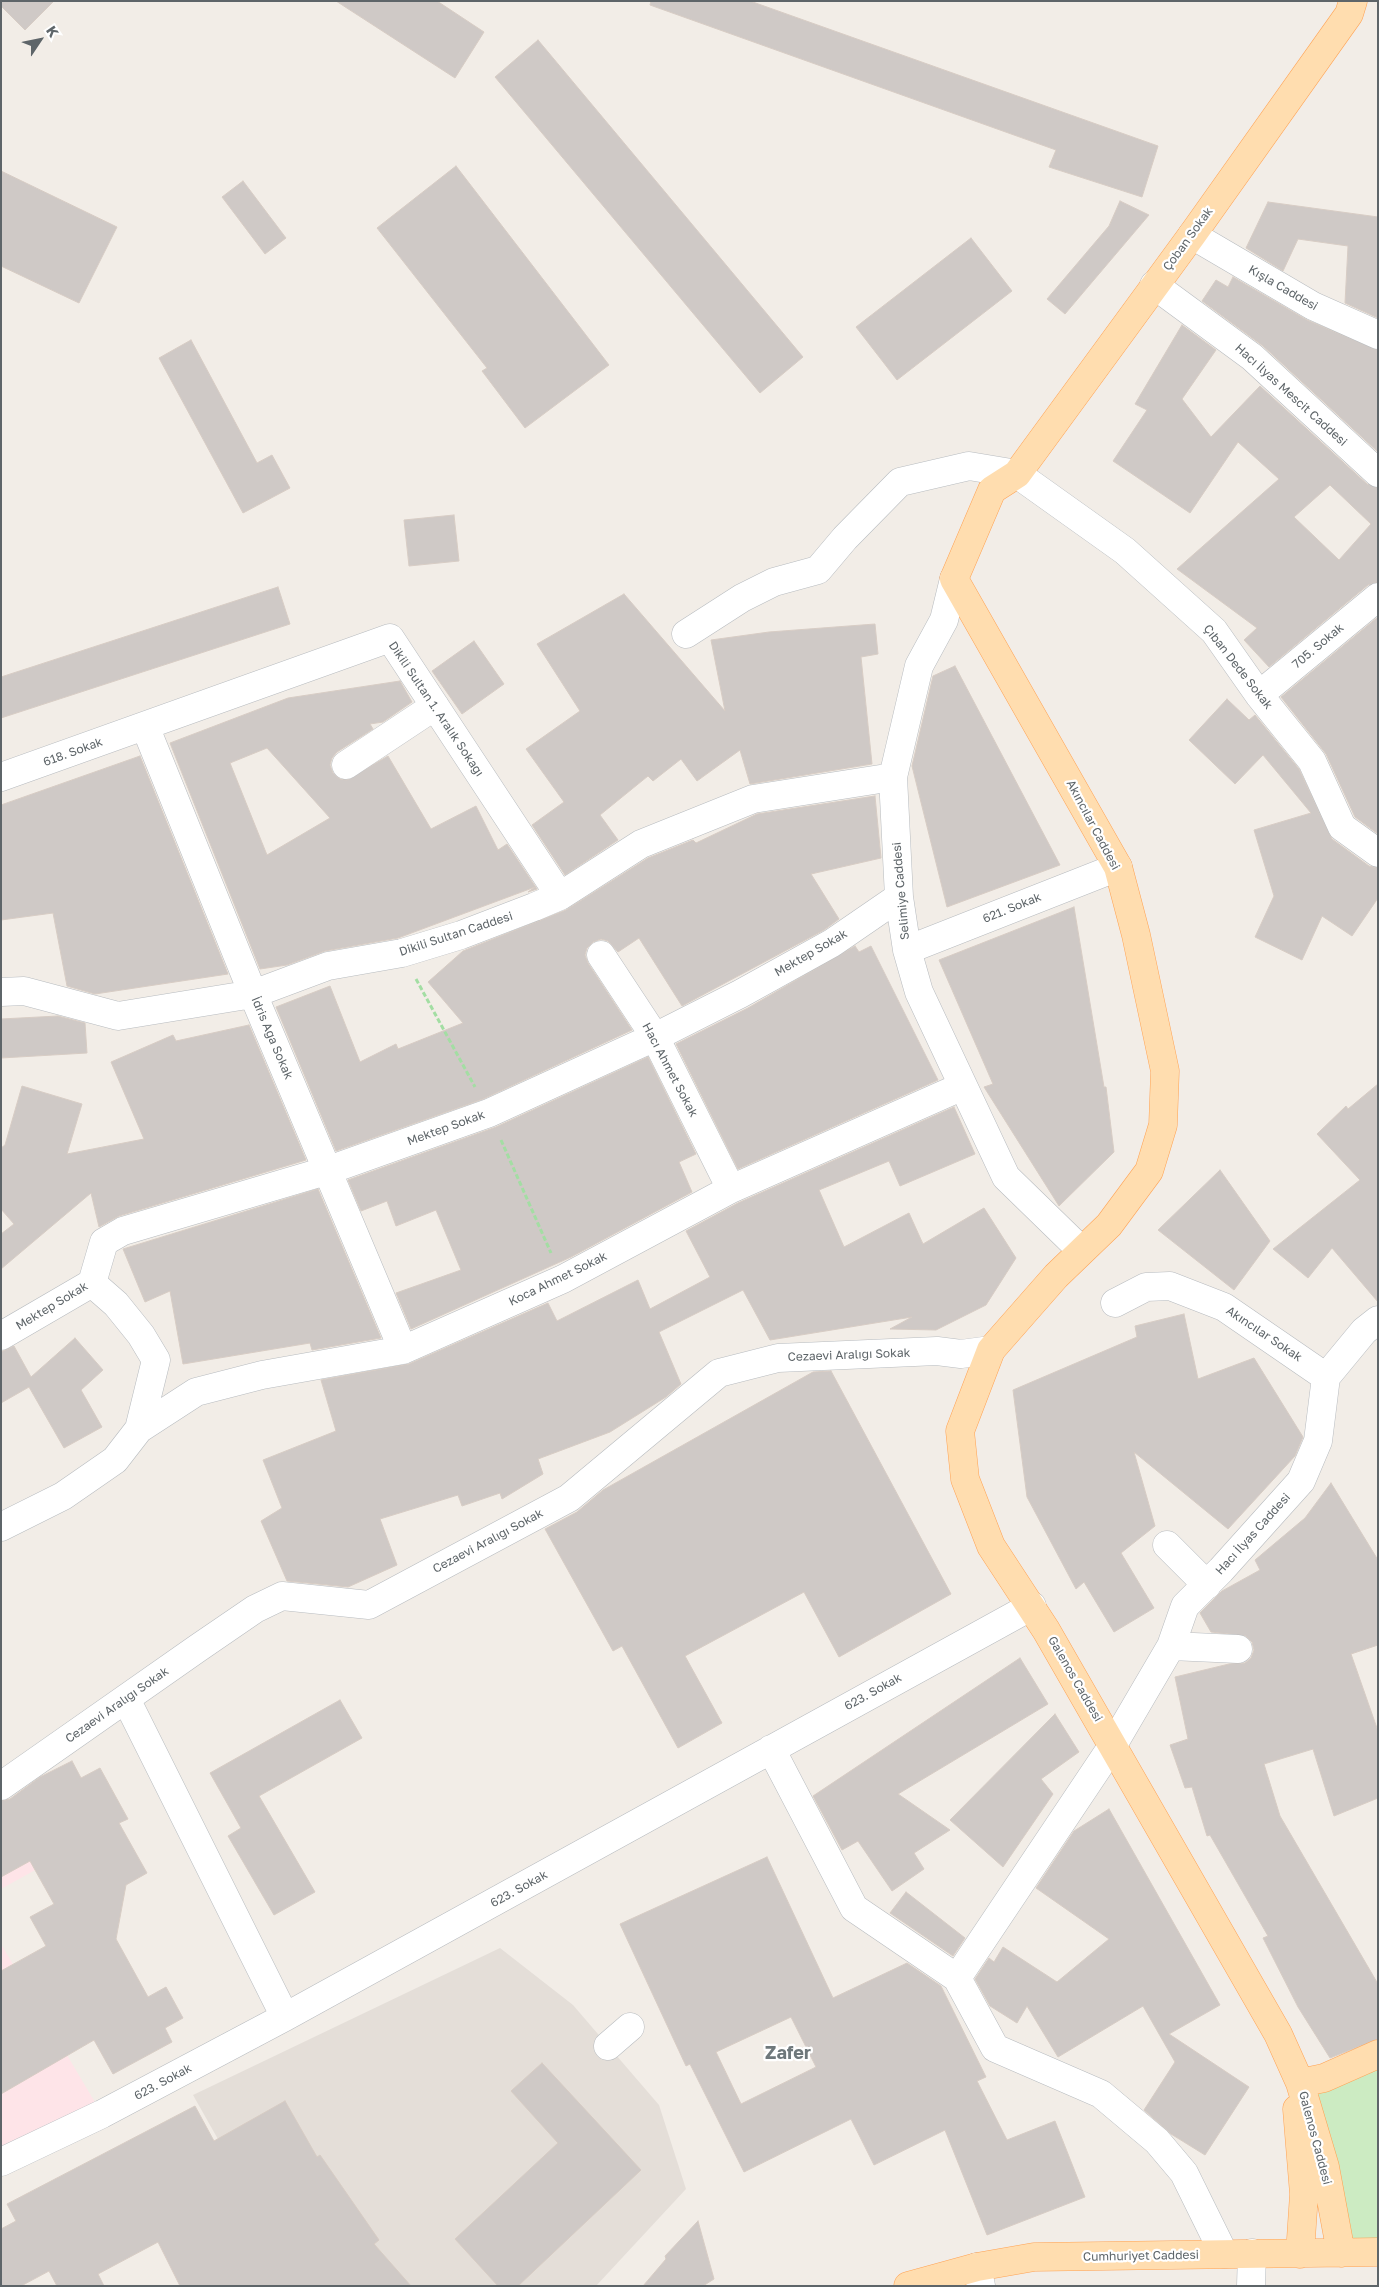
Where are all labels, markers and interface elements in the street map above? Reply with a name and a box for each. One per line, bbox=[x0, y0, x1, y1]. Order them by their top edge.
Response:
north arrow bbox=[15, 15, 65, 65]
text: K bbox=[43, 22, 63, 40]
street label: Çoban Sokak bbox=[1160, 204, 1216, 274]
street label: Kışla Caddesi bbox=[1246, 262, 1320, 314]
street label: Hacı İlyas Mescit Caddesi bbox=[1232, 341, 1350, 449]
street label: 705. Sokak bbox=[1289, 620, 1347, 672]
street label: Çıban Dede Sokak bbox=[1200, 622, 1276, 712]
street label: Dikili Sultan 1. Aralık Sokağı bbox=[385, 639, 487, 779]
street label: 618. Sokak bbox=[41, 735, 105, 769]
street label: Akıncılar Caddesi bbox=[1063, 778, 1123, 872]
street label: Selimiye Caddesi bbox=[890, 841, 912, 941]
street label: 621. Sokak bbox=[981, 890, 1043, 926]
street label: Dikili Sultan Caddesi bbox=[397, 909, 515, 959]
street label: Mektep Sokak bbox=[772, 926, 850, 980]
street label: İdris Ağa Sokak bbox=[248, 994, 296, 1082]
street label: Hacı Ahmet Sokak bbox=[639, 1020, 701, 1120]
street label: Mektep Sokak bbox=[405, 1107, 487, 1149]
street label: Koca Ahmet Sokak bbox=[507, 1249, 609, 1309]
street label: Mektep Sokak bbox=[13, 1279, 91, 1333]
street label: Akıncılar Sokak bbox=[1223, 1303, 1305, 1365]
street label: Cezaevi Aralığı Sokak bbox=[787, 1346, 911, 1364]
street label: Hacı İlyas Caddesi bbox=[1213, 1490, 1293, 1578]
street label: Cezaevi Aralığı Sokak bbox=[430, 1506, 546, 1576]
street label: Galenos Caddesi bbox=[1045, 1634, 1105, 1724]
street label: Cezaevi Aralığı Sokak bbox=[63, 1664, 171, 1746]
street label: 623. Sokak bbox=[842, 1670, 904, 1714]
street label: 623. Sokak bbox=[488, 1867, 550, 1911]
district label: Zafer bbox=[765, 2042, 811, 2064]
street label: 623. Sokak bbox=[132, 2061, 194, 2103]
street label: Galenos Caddesi bbox=[1296, 2090, 1334, 2186]
street label: Cumhuriyet Caddesi bbox=[1083, 2248, 1199, 2264]

